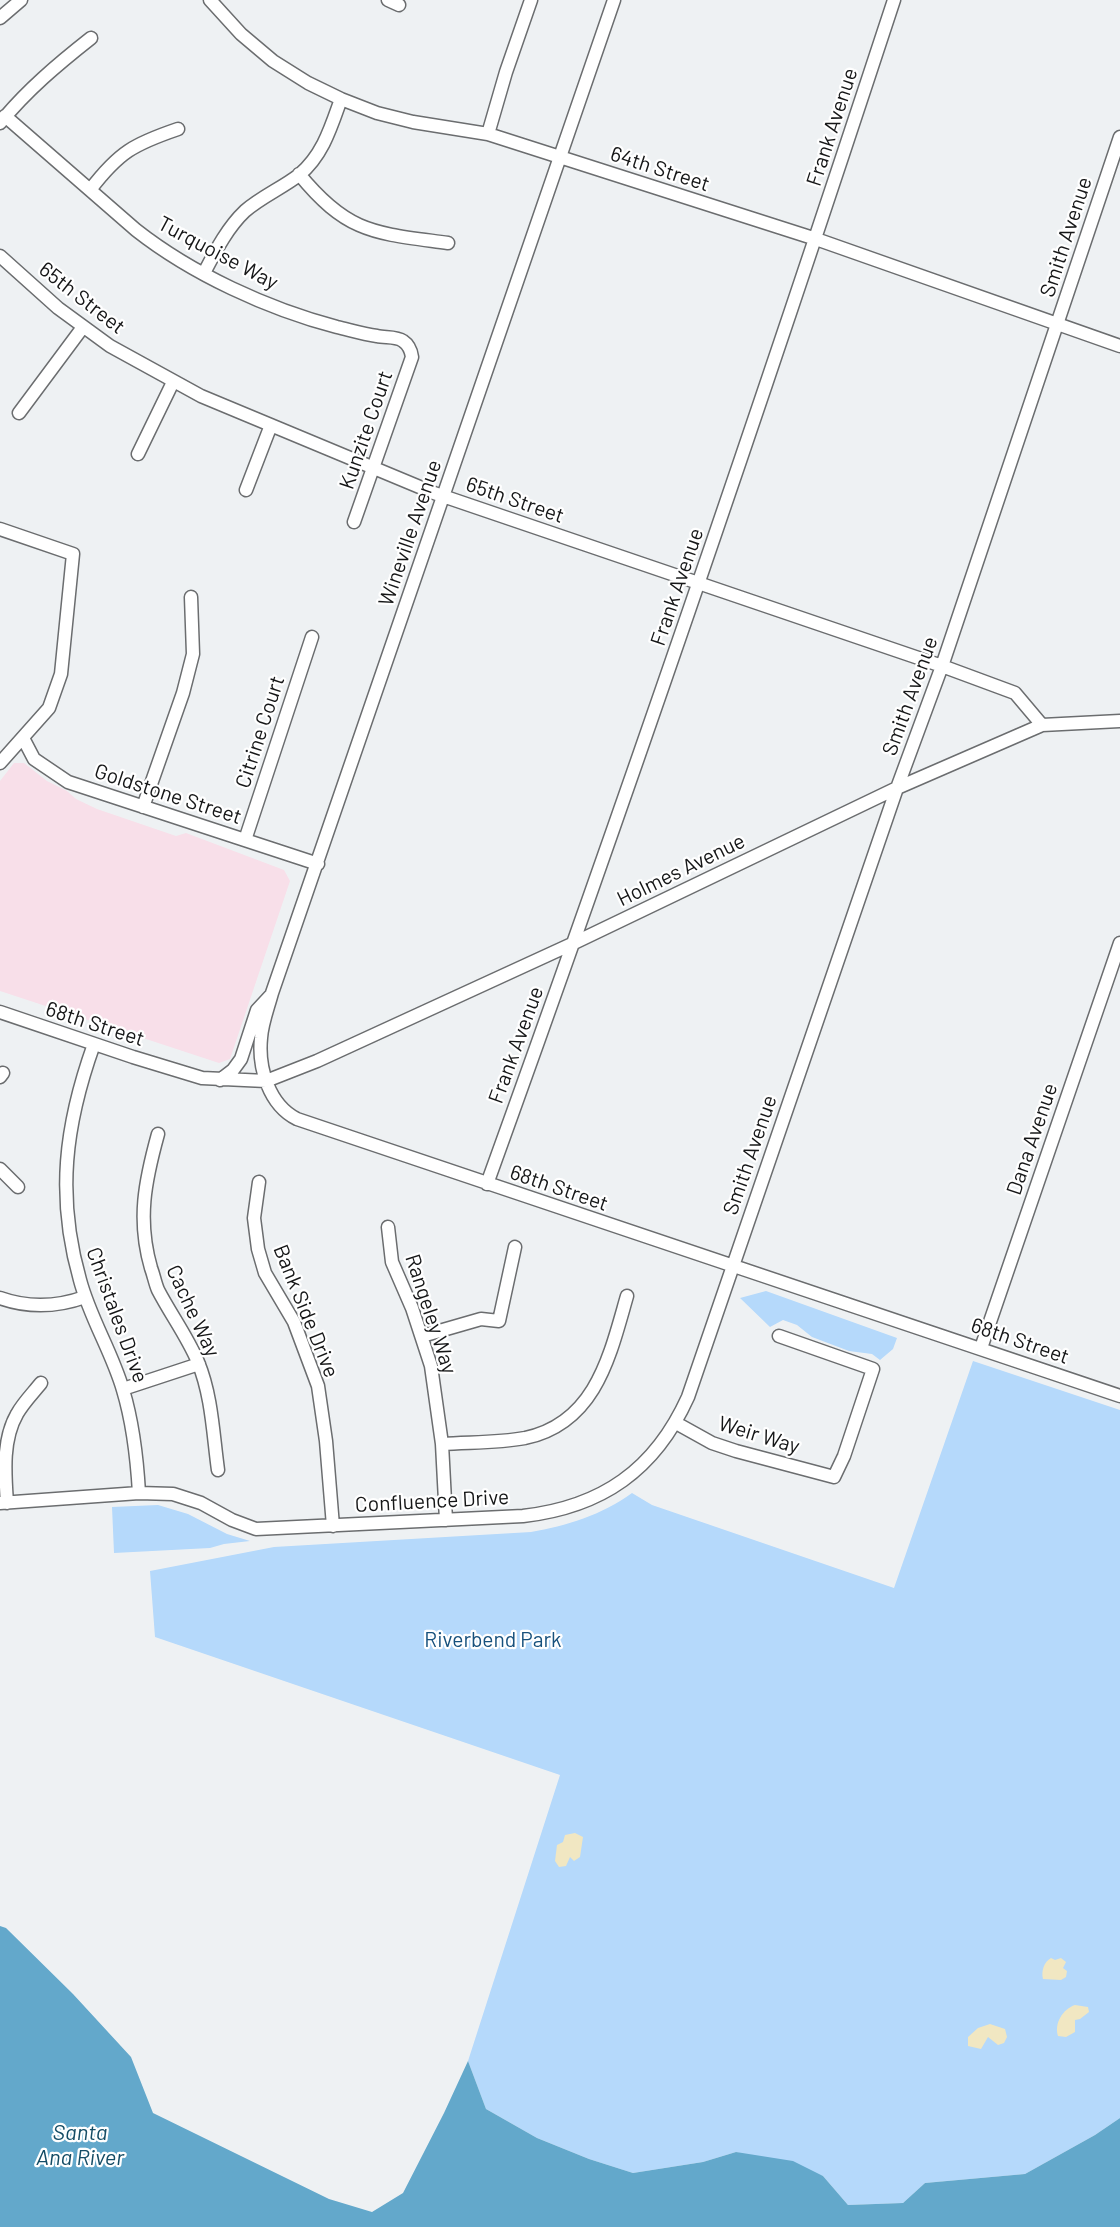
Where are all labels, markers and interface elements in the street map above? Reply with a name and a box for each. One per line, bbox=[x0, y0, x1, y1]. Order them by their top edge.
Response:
street label: Frank Avenue bbox=[801, 65, 863, 189]
street label: 64th Street bbox=[607, 141, 713, 197]
street label: Smith Avenue bbox=[1035, 174, 1097, 300]
street label: Turquoise Way bbox=[154, 211, 282, 295]
street label: 65th Street bbox=[34, 257, 130, 339]
street label: Kunzite Court bbox=[334, 367, 398, 493]
street label: Wineville Avenue bbox=[373, 457, 447, 609]
street label: 65th Street bbox=[463, 471, 567, 529]
street label: Frank Avenue bbox=[645, 525, 709, 649]
street label: Smith Avenue bbox=[877, 633, 943, 759]
street label: Citrine Court bbox=[230, 673, 290, 791]
street label: Goldstone Street bbox=[91, 758, 245, 830]
street label: Holmes Avenue bbox=[613, 828, 749, 912]
street label: Frank Avenue bbox=[483, 983, 549, 1107]
street label: 68th Street bbox=[42, 996, 148, 1052]
street label: Dana Avenue bbox=[1001, 1080, 1063, 1198]
street label: Smith Avenue bbox=[718, 1092, 782, 1218]
street label: 68th Street bbox=[507, 1159, 611, 1217]
street label: Bank Side Drive bbox=[268, 1241, 344, 1381]
street label: Christales Drive bbox=[81, 1244, 153, 1386]
street label: Rangeley Way bbox=[400, 1251, 462, 1377]
street label: Cache Way bbox=[161, 1261, 225, 1361]
street label: 68th Street bbox=[968, 1312, 1072, 1370]
street label: Weir Way bbox=[715, 1411, 803, 1459]
street label: Confluence Drive bbox=[354, 1484, 510, 1518]
park label: Riverbend Park bbox=[424, 1627, 562, 1653]
water label: Santa Ana River bbox=[36, 2120, 124, 2172]

